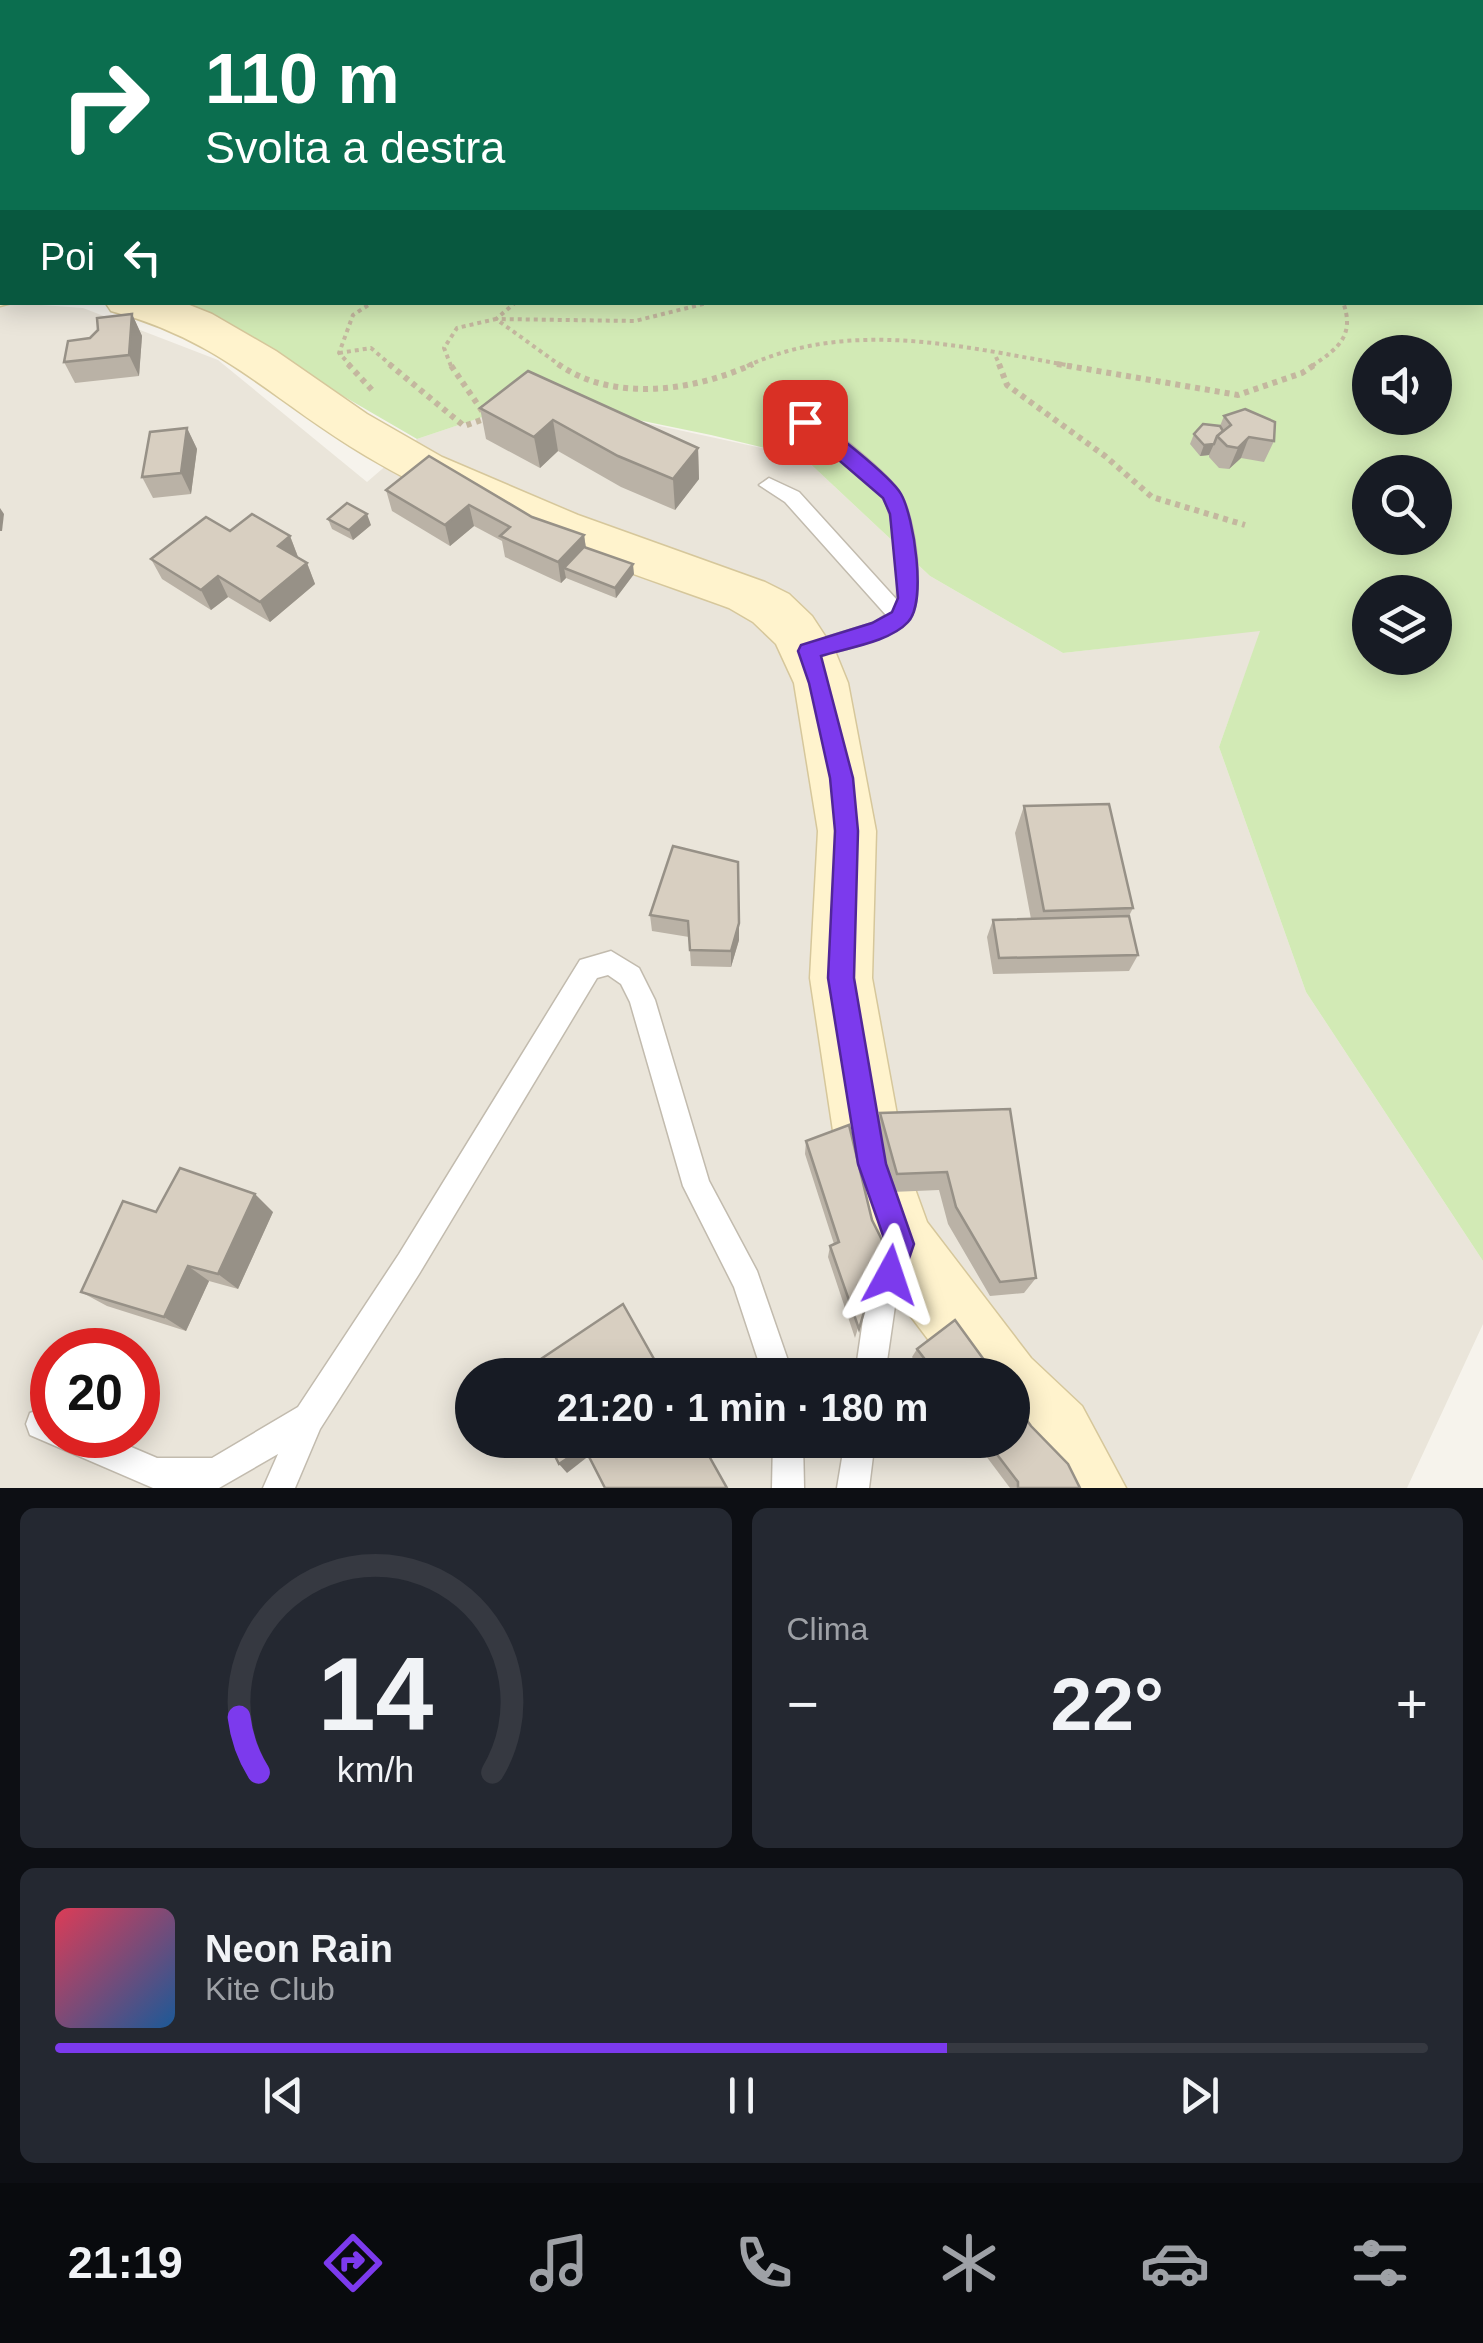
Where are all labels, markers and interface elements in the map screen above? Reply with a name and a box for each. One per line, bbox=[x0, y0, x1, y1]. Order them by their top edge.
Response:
icon: right bbox=[40, 40, 170, 170]
text: 110 m bbox=[205, 40, 400, 118]
text: Svolta a destra bbox=[205, 122, 505, 173]
icon: left bbox=[115, 230, 170, 285]
text: Poi bbox=[40, 236, 95, 278]
map controls bbox=[1352, 335, 1452, 675]
button: sound bbox=[1352, 335, 1452, 435]
pin bbox=[763, 380, 848, 465]
icon: arrive bbox=[778, 395, 833, 450]
button: search bbox=[1352, 455, 1452, 555]
button: layers bbox=[1352, 575, 1452, 675]
position arrow bbox=[838, 1223, 942, 1327]
speed limit sign: 20 bbox=[30, 1328, 160, 1458]
text: 21:20 · 1 min · 180 m bbox=[557, 1387, 928, 1429]
text: Clima bbox=[787, 1611, 868, 1647]
text: 14 bbox=[318, 1636, 434, 1752]
text: 22° bbox=[1051, 1662, 1164, 1746]
text: − bbox=[787, 1673, 819, 1735]
text: + bbox=[1396, 1673, 1428, 1735]
text: km/h bbox=[337, 1750, 414, 1790]
text: Neon Rain bbox=[205, 1928, 393, 1970]
text: Kite Club bbox=[205, 1971, 335, 2007]
icon: previous bbox=[256, 2068, 311, 2123]
icon: pause bbox=[714, 2068, 769, 2123]
icon: next bbox=[1172, 2068, 1227, 2123]
icon: directions bbox=[318, 2228, 388, 2298]
icon: music bbox=[524, 2228, 594, 2298]
icon: phone bbox=[729, 2228, 799, 2298]
icon: climate bbox=[934, 2228, 1004, 2298]
icon: car bbox=[1140, 2228, 1210, 2298]
icon: filters bbox=[1345, 2228, 1415, 2298]
text: 21:19 bbox=[68, 2237, 183, 2288]

